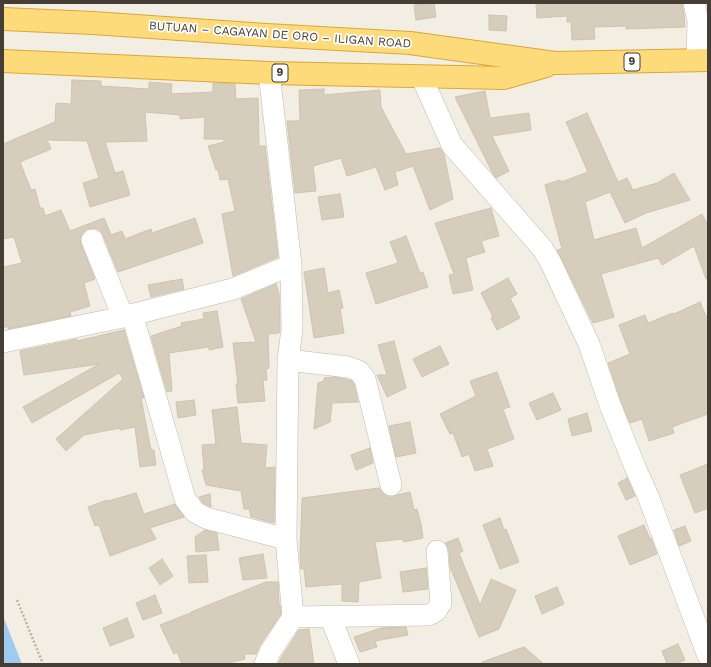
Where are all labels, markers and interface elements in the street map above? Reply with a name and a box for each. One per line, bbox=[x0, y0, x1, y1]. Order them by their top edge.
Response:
street label: BUTUAN – CAGAYAN DE ORO – ILIGAN ROAD bbox=[148, 19, 412, 51]
road number: 9 bbox=[624, 53, 640, 71]
road number: 9 bbox=[272, 64, 288, 82]

